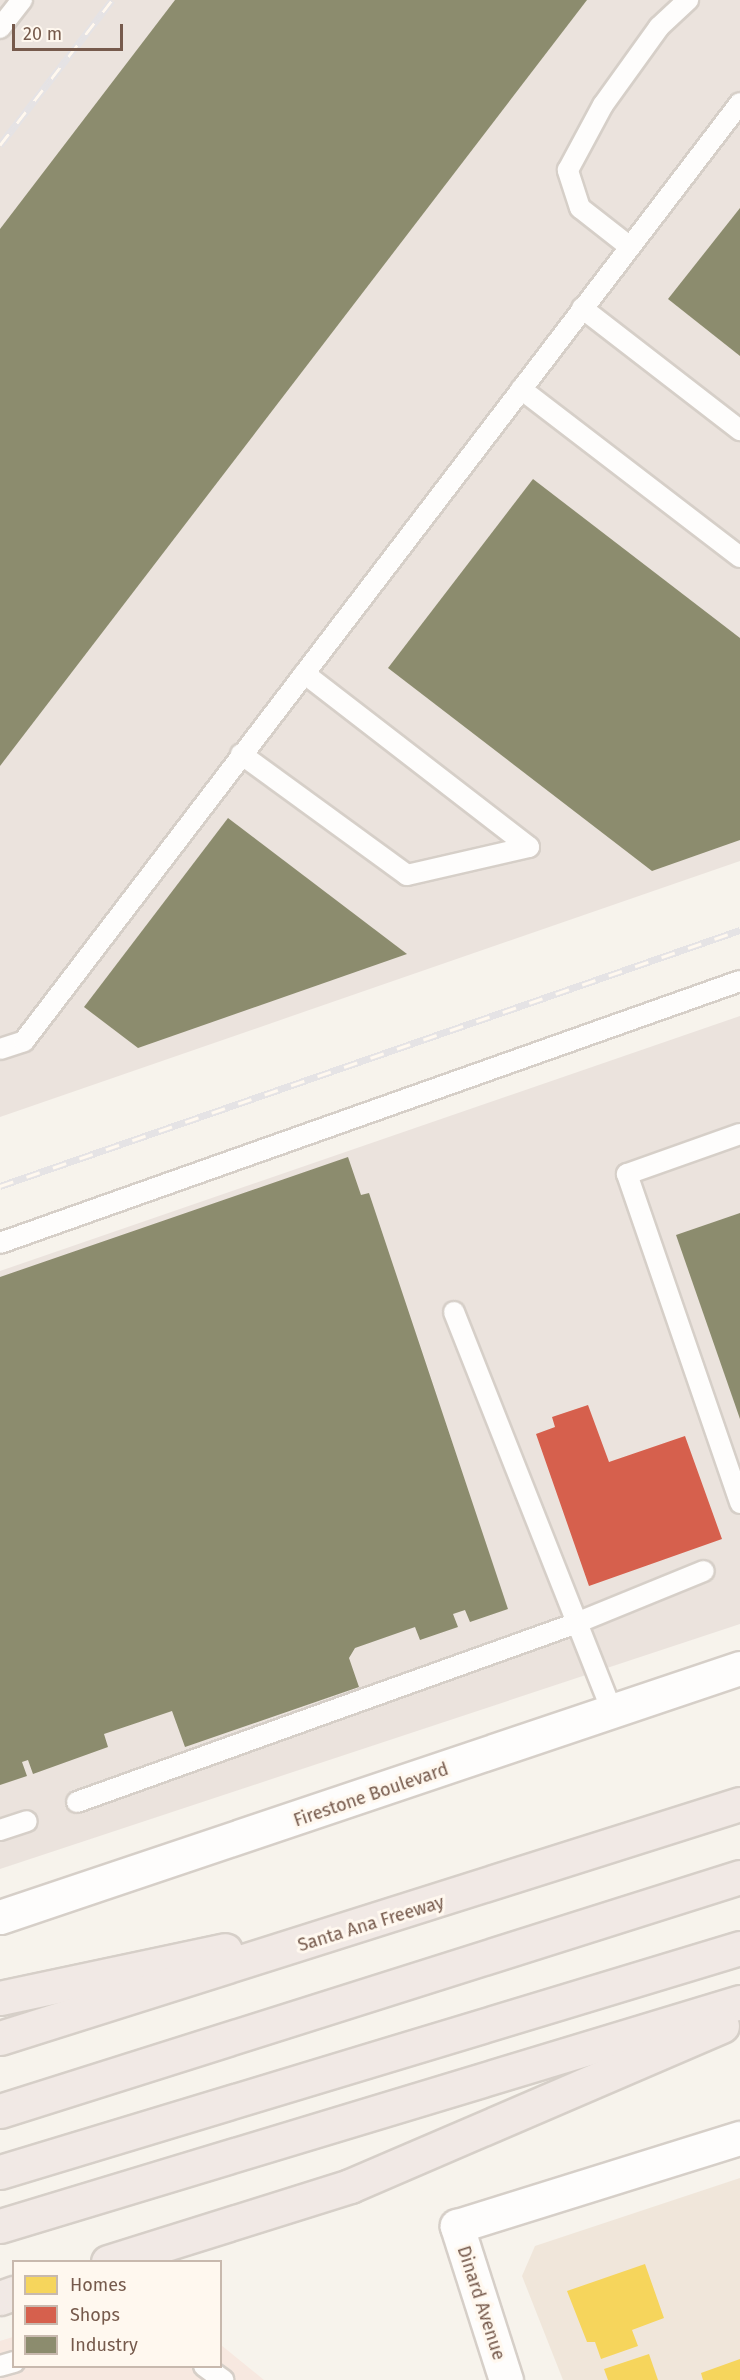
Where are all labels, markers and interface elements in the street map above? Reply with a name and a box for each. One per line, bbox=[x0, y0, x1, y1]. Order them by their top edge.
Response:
scale bar bbox=[15, 12, 126, 50]
text: 20 m bbox=[23, 23, 62, 45]
street label: Firestone Boulevard bbox=[291, 1758, 451, 1832]
street label: Santa Ana Freeway bbox=[295, 1891, 447, 1957]
street label: Dinard Avenue bbox=[452, 2243, 510, 2363]
legend bbox=[12, 2260, 222, 2368]
text: Homes bbox=[70, 2274, 126, 2296]
text: Shops bbox=[70, 2304, 120, 2326]
text: Industry bbox=[70, 2334, 138, 2356]

